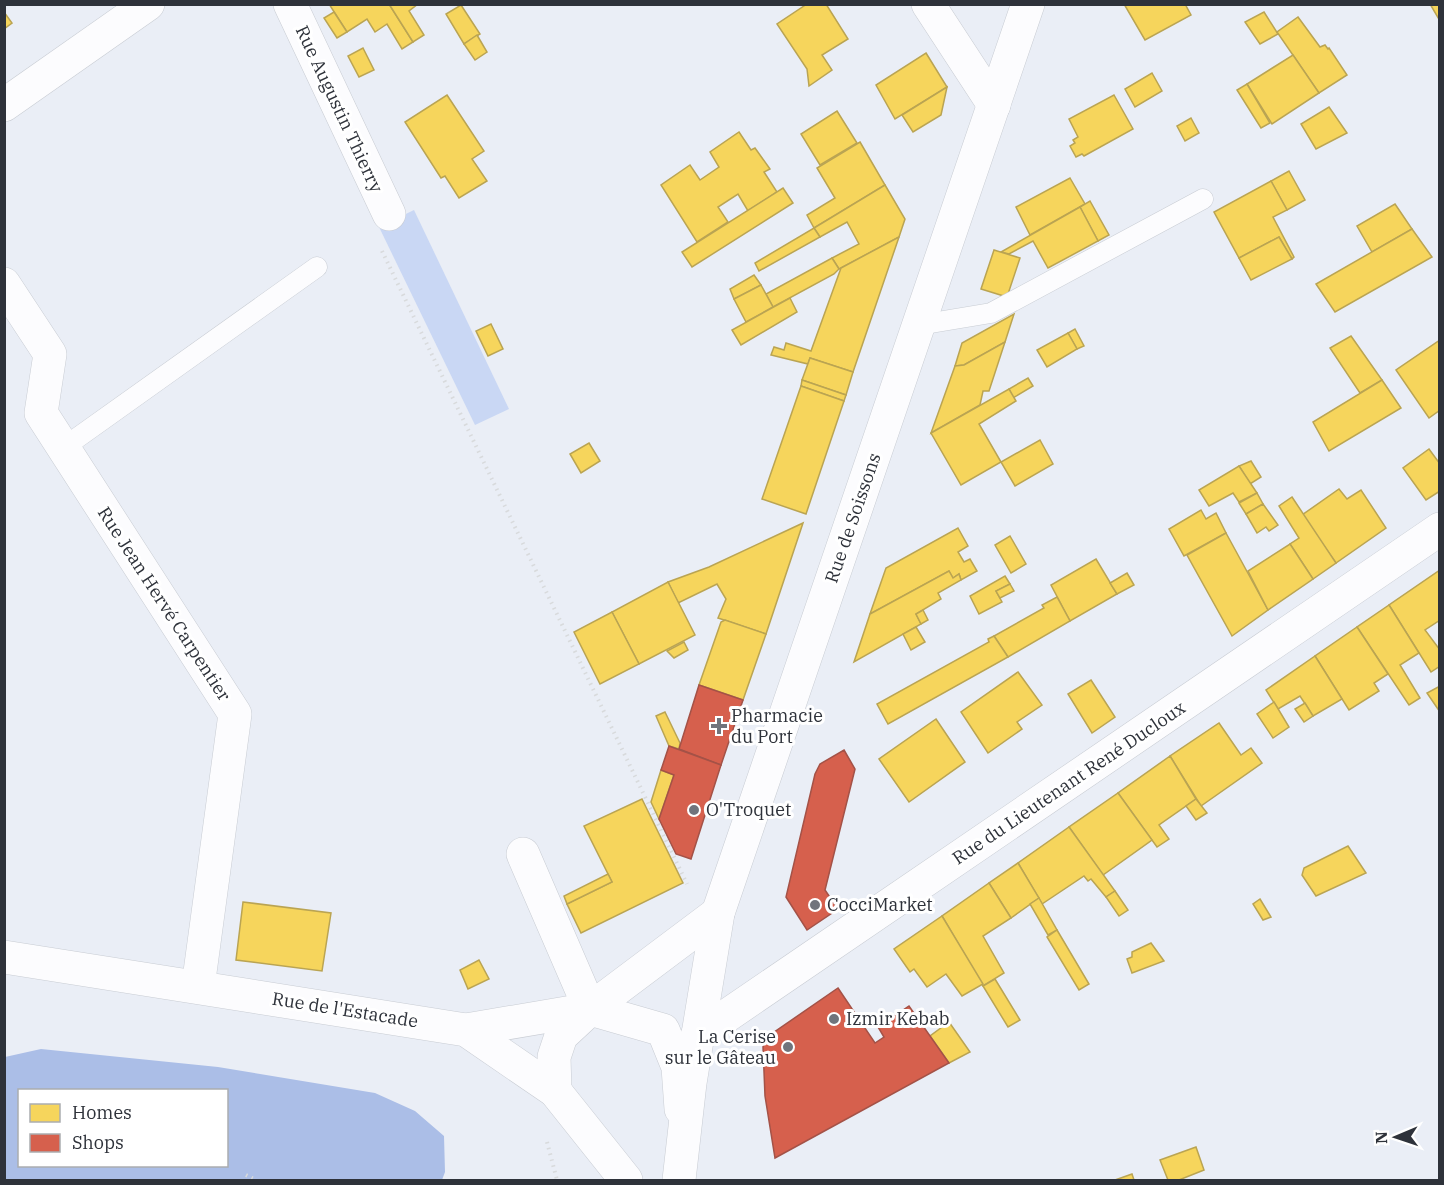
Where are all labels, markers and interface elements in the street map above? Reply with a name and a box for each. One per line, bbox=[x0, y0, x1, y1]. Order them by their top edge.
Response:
street label: Rue Augustin Thierry bbox=[291, 22, 388, 196]
street label: Rue de Soissons bbox=[820, 450, 886, 586]
street label: Rue Jean Hervé Carpentier bbox=[93, 502, 236, 705]
street label: Rue du Lieutenant René Ducloux bbox=[948, 696, 1190, 869]
place label: Pharmacie du Port bbox=[731, 704, 823, 748]
marker: Pharmacie du Port bbox=[712, 719, 726, 733]
place label: O'Troquet bbox=[706, 798, 791, 821]
marker: O'Troquet bbox=[687, 803, 701, 817]
place label: CocciMarket bbox=[827, 893, 933, 916]
marker: CocciMarket bbox=[808, 898, 822, 912]
street label: Rue de l'Estacade bbox=[270, 987, 420, 1032]
place label: Izmir Kebab bbox=[846, 1007, 950, 1030]
marker: Izmir Kebab bbox=[827, 1012, 841, 1026]
place label: La Cerise sur le Gâteau bbox=[665, 1025, 776, 1069]
marker: La Cerise sur le Gâteau bbox=[781, 1040, 795, 1054]
legend bbox=[18, 1089, 228, 1167]
text: Homes bbox=[72, 1101, 132, 1124]
north arrow bbox=[1366, 1107, 1426, 1167]
text: Shops bbox=[72, 1131, 124, 1154]
text: N bbox=[1371, 1131, 1391, 1144]

